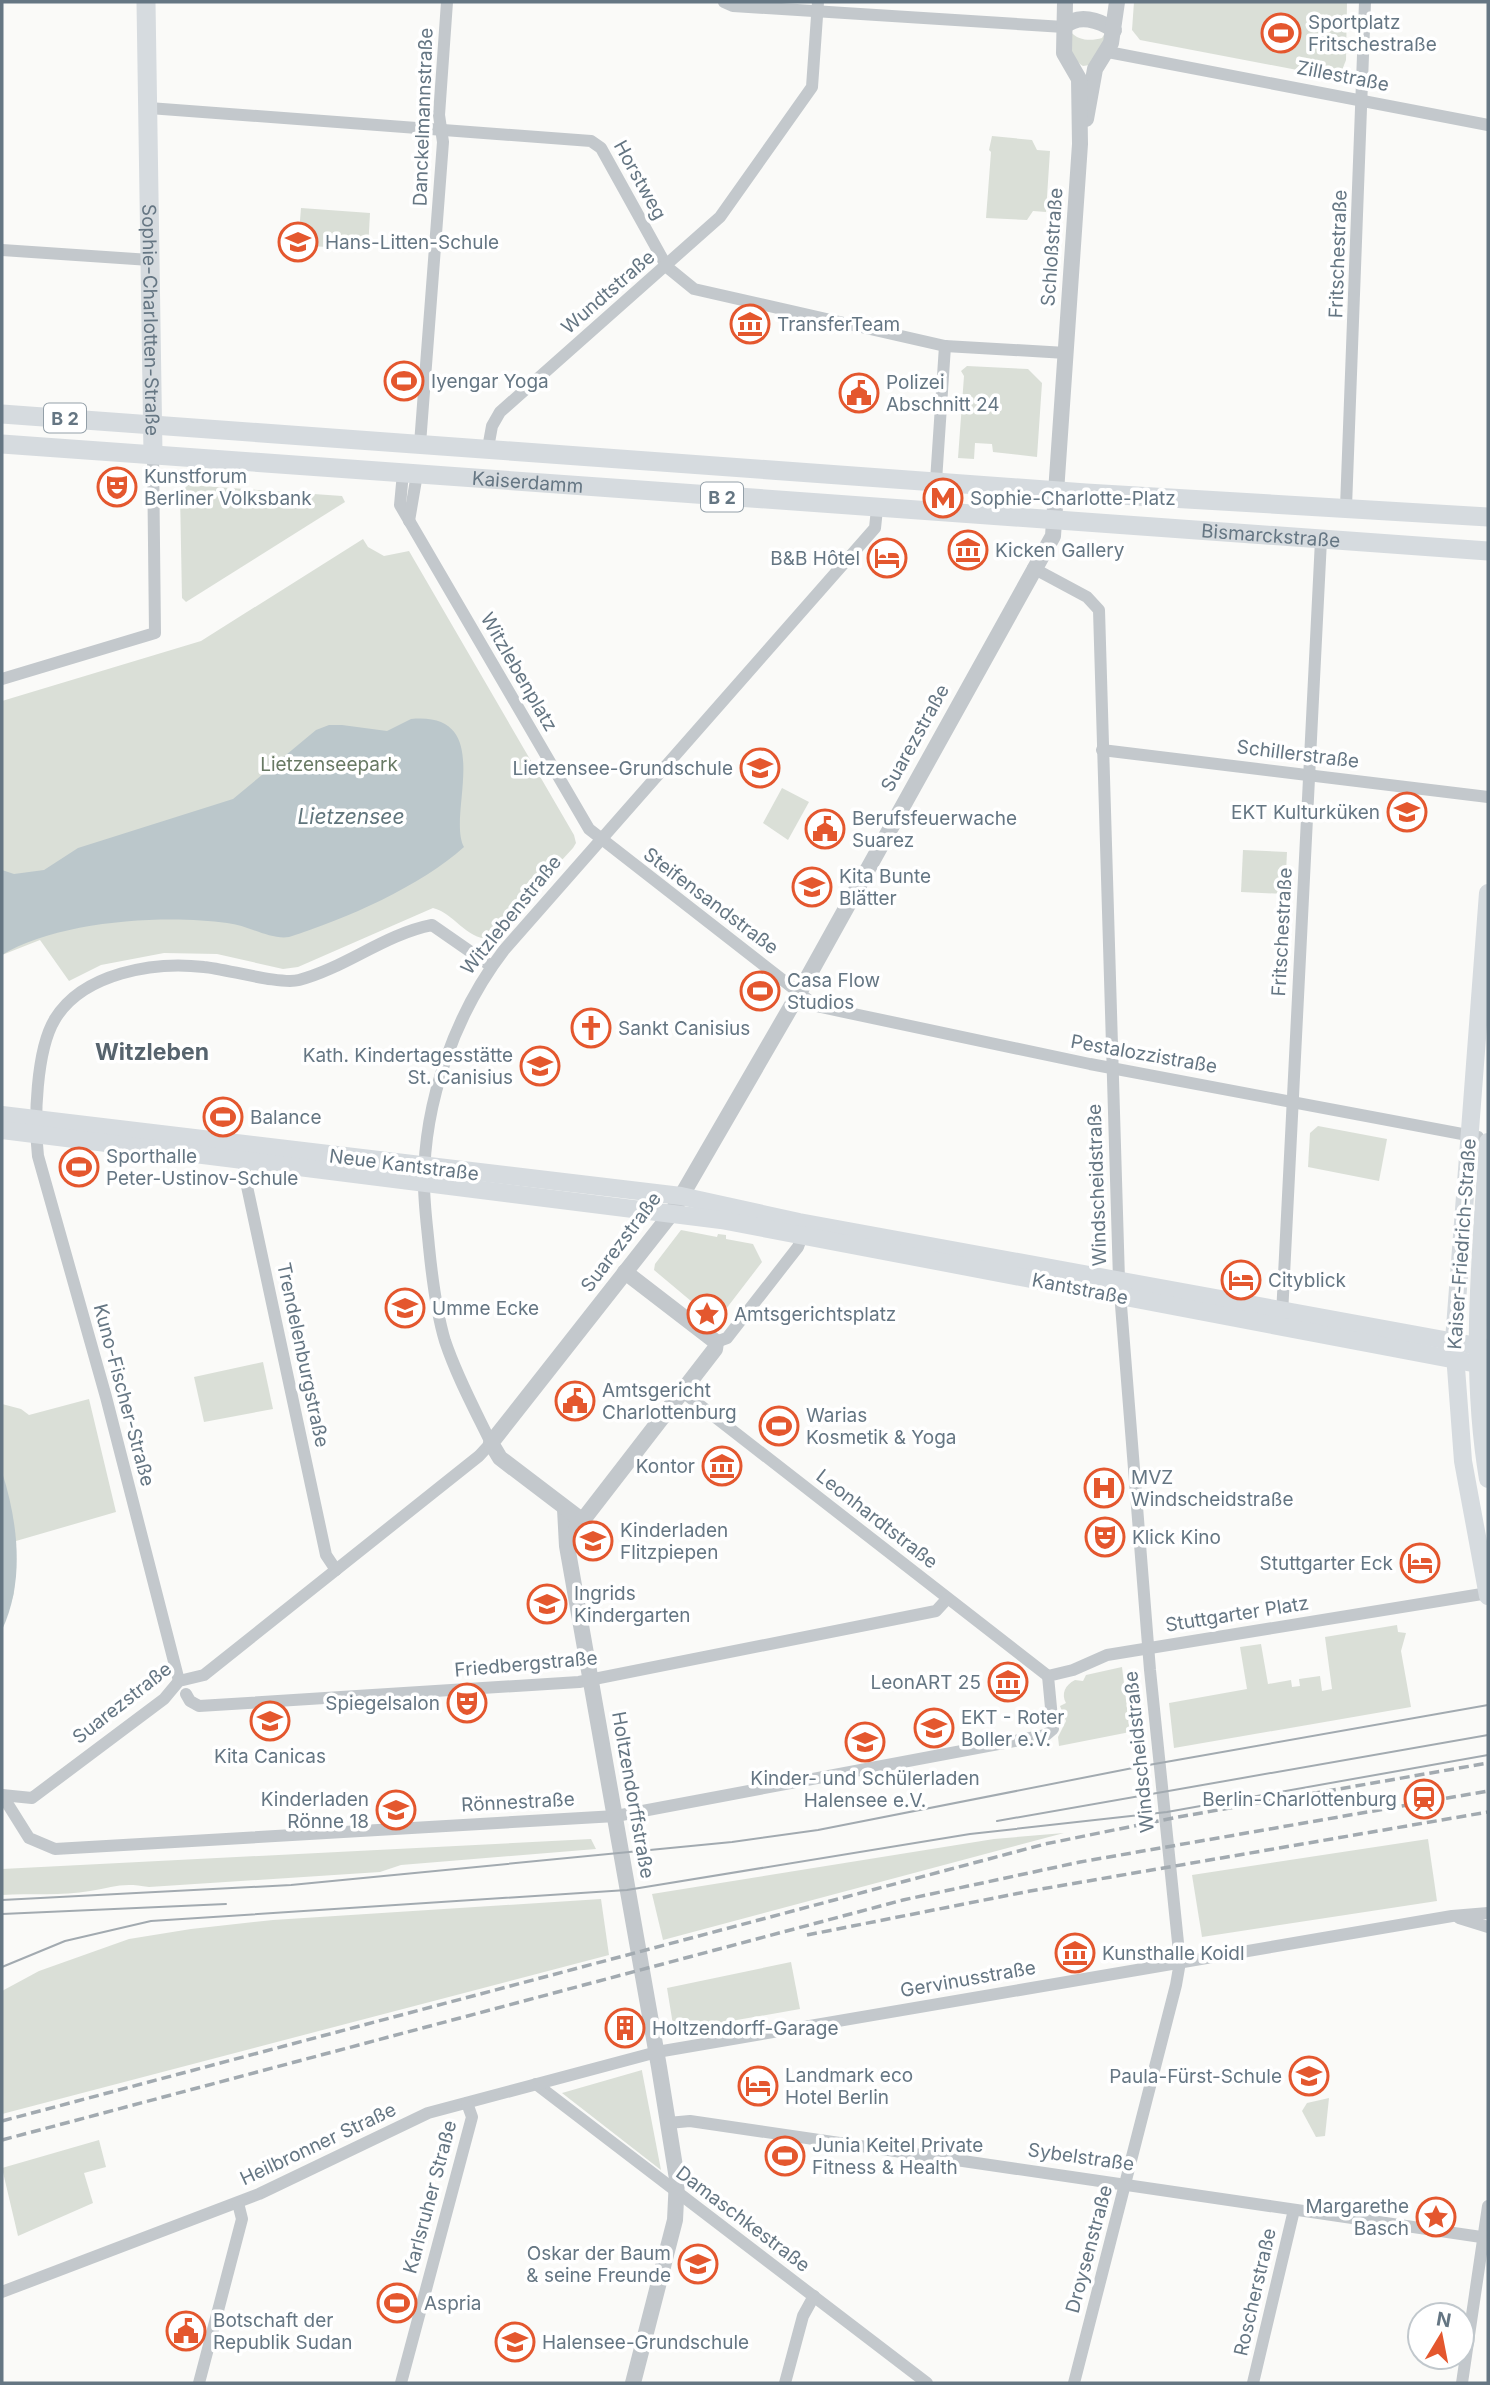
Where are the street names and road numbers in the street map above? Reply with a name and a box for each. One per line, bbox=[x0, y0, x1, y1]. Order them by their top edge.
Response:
street label: Danckelmannstraße bbox=[408, 27, 438, 207]
street label: Zillestraße bbox=[1295, 56, 1391, 96]
street label: Horstweg bbox=[609, 136, 671, 224]
street label: Schloßstraße bbox=[1036, 187, 1068, 307]
street label: Fritschestraße bbox=[1324, 189, 1352, 319]
street label: Sophie-Charlotten-Straße bbox=[138, 204, 164, 436]
street label: Wundtstraße bbox=[557, 245, 659, 339]
road number: B 2 bbox=[44, 404, 86, 432]
street label: Kaiserdamm bbox=[471, 466, 584, 497]
road number: B 2 bbox=[701, 482, 743, 512]
street label: Bismarckstraße bbox=[1200, 519, 1341, 552]
street label: Witzlebenplatz bbox=[476, 609, 562, 735]
street label: Suarezstraße bbox=[876, 680, 954, 796]
street label: Schillerstraße bbox=[1235, 735, 1361, 773]
street label: Steifensandstraße bbox=[639, 843, 783, 959]
street label: Witzlebenstraße bbox=[456, 851, 566, 979]
street label: Fritschestraße bbox=[1267, 867, 1297, 997]
street label: Pestalozzistraße bbox=[1069, 1030, 1219, 1078]
street label: Windscheidstraße bbox=[1083, 1103, 1111, 1267]
street label: Kaiser-Friedrich-Straße bbox=[1443, 1138, 1481, 1350]
street label: Neue Kantstraße bbox=[328, 1144, 480, 1186]
street label: Suarezstraße bbox=[576, 1188, 666, 1296]
street label: Trendelenburgstraße bbox=[272, 1261, 334, 1449]
street label: Kantstraße bbox=[1030, 1268, 1130, 1310]
street label: Kuno-Fischer-Straße bbox=[89, 1301, 159, 1489]
street label: Leonhardtstraße bbox=[812, 1464, 942, 1574]
street label: Stuttgarter Platz bbox=[1164, 1591, 1310, 1637]
street label: Friedbergstraße bbox=[454, 1646, 598, 1682]
street label: Suarezstraße bbox=[68, 1657, 176, 1749]
street label: Windscheidstraße bbox=[1119, 1670, 1159, 1834]
street label: Holtzendorffstraße bbox=[607, 1710, 659, 1880]
street label: Rönnestraße bbox=[461, 1788, 575, 1816]
street label: Gervinusstraße bbox=[898, 1956, 1038, 2002]
street label: Heilbronner Straße bbox=[236, 2098, 400, 2190]
street label: Karlsruher Straße bbox=[398, 2118, 462, 2276]
street label: Sybelstraße bbox=[1026, 2138, 1136, 2176]
street label: Damaschkestraße bbox=[671, 2161, 815, 2277]
street label: Droysenstraße bbox=[1061, 2183, 1117, 2315]
street label: Roscherstraße bbox=[1229, 2226, 1281, 2358]

